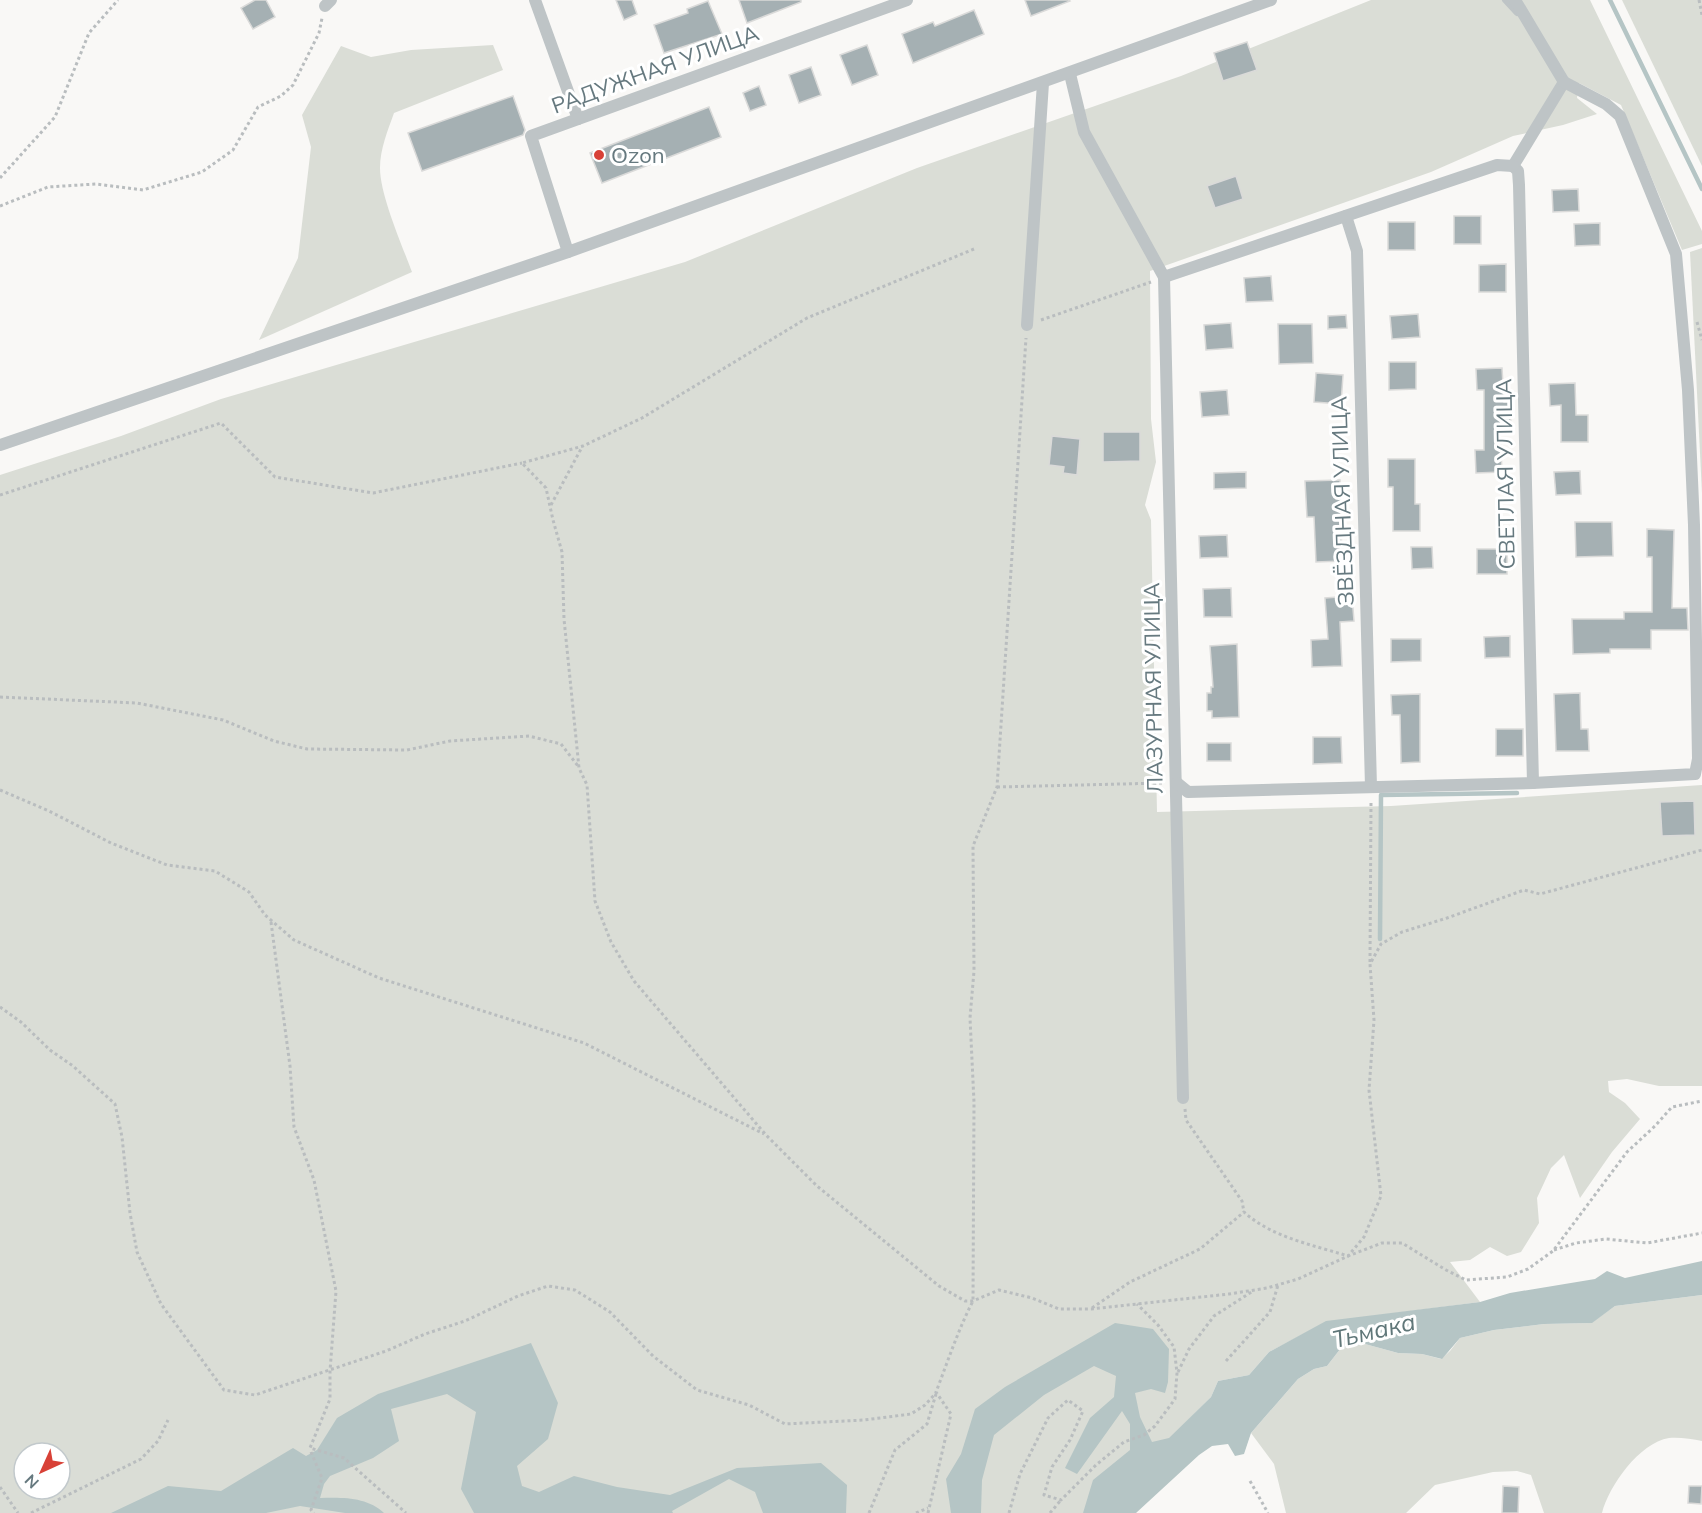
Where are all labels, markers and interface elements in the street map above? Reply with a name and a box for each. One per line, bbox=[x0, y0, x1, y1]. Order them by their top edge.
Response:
street label: РАДУЖНАЯ УЛИЦА bbox=[548, 18, 762, 120]
place label: Ozon bbox=[611, 141, 665, 169]
marker: Ozon bbox=[592, 148, 606, 162]
street label: СВЕТЛАЯ УЛИЦА bbox=[1489, 378, 1521, 570]
street label: ЗВЁЗДНАЯ УЛИЦА bbox=[1324, 396, 1360, 606]
street label: ЛАЗУРНАЯ УЛИЦА bbox=[1137, 582, 1169, 794]
water label: Тьмака bbox=[1329, 1306, 1418, 1354]
north arrow bbox=[12, 1441, 72, 1501]
text: N bbox=[20, 1470, 43, 1493]

